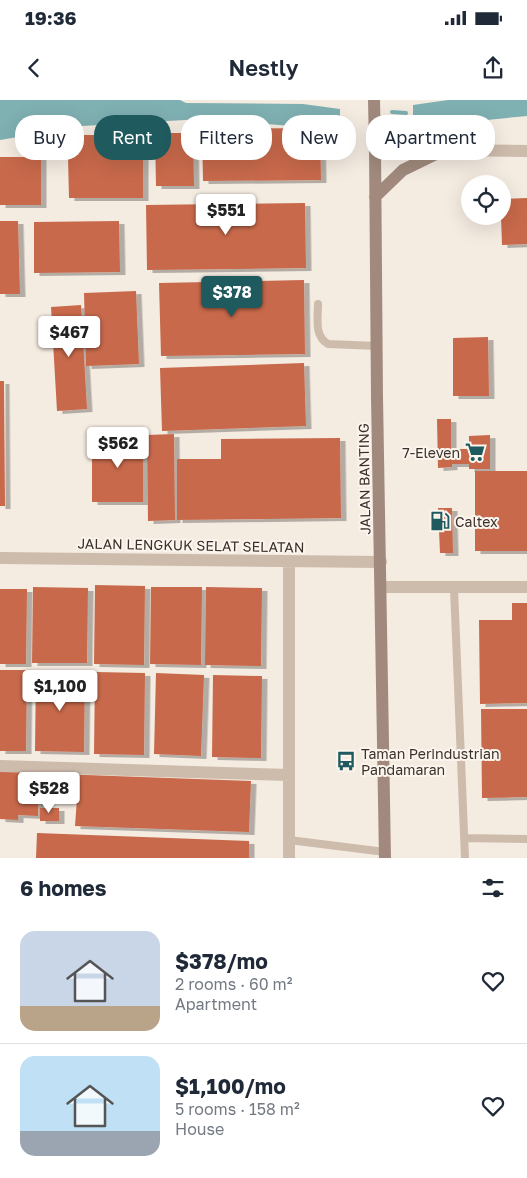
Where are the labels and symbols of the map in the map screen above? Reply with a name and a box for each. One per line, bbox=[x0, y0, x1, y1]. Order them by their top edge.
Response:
pin: $551 bbox=[196, 194, 256, 236]
pin: $378 bbox=[202, 276, 262, 318]
pin: $467 bbox=[39, 316, 99, 358]
street label: JALAN BANTING bbox=[355, 423, 373, 535]
pin: $562 bbox=[88, 426, 148, 469]
supermarket icon: 7-Eleven bbox=[464, 441, 486, 463]
place label: 7-Eleven bbox=[402, 444, 460, 461]
fuel station icon: Caltex bbox=[429, 510, 451, 532]
place label: Caltex bbox=[455, 513, 498, 530]
street label: JALAN LENGKUK SELAT SELATAN bbox=[77, 535, 305, 555]
pin: $1,100 bbox=[19, 670, 101, 712]
place label: Taman Perindustrian Pandamaran bbox=[361, 745, 500, 778]
bus stop icon: Taman Perindustrian Pandamaran bbox=[335, 750, 357, 772]
pin: $528 bbox=[19, 772, 79, 814]

